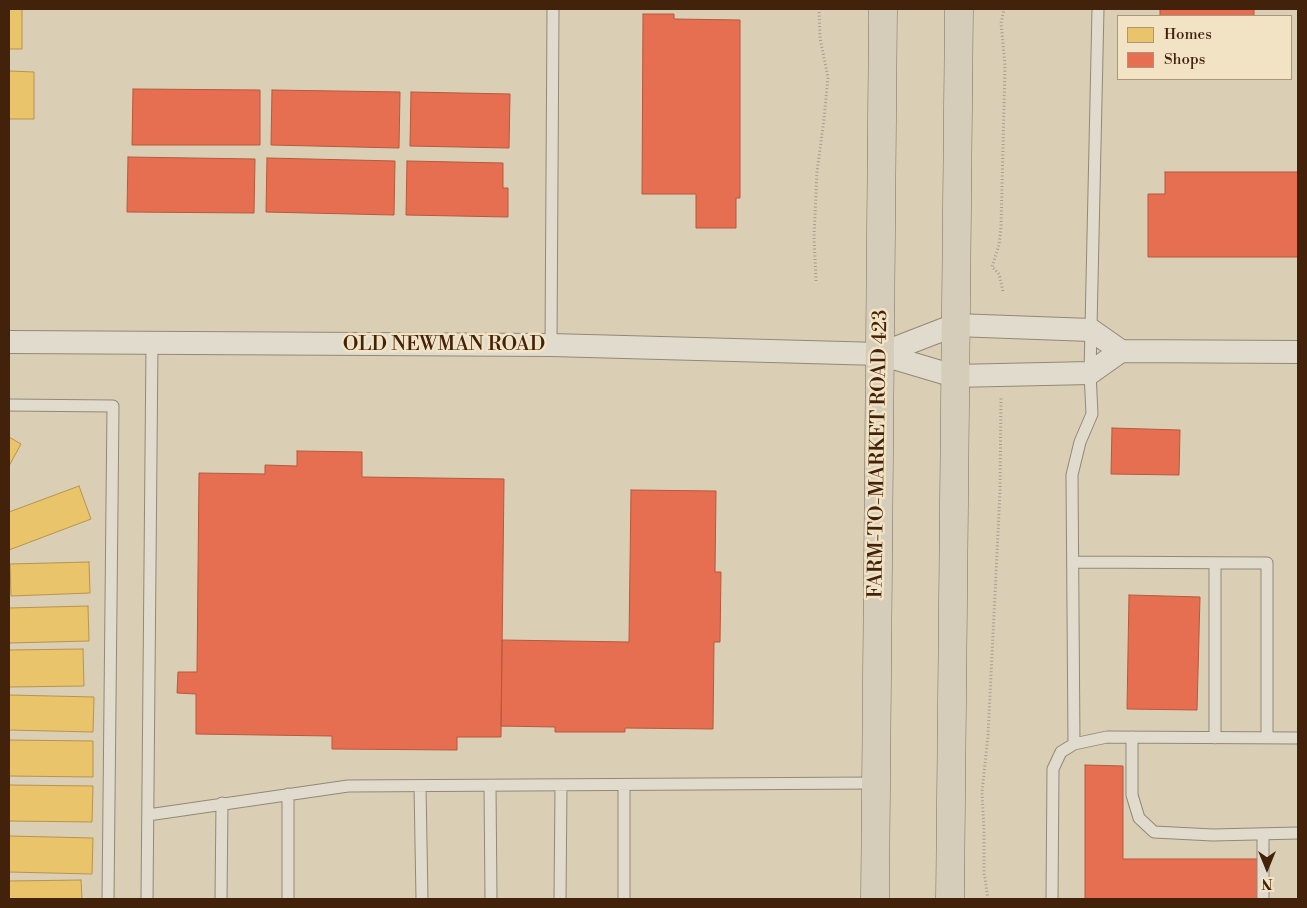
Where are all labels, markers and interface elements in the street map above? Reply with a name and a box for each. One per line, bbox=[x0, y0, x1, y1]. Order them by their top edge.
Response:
legend bbox=[1117, 15, 1292, 80]
text: Homes bbox=[1164, 25, 1212, 44]
text: Shops bbox=[1164, 50, 1205, 69]
street label: FARM-TO-MARKET ROAD 423 bbox=[864, 310, 894, 598]
street label: OLD NEWMAN ROAD bbox=[343, 333, 545, 357]
north arrow bbox=[1242, 843, 1292, 893]
text: N bbox=[1261, 874, 1273, 892]

